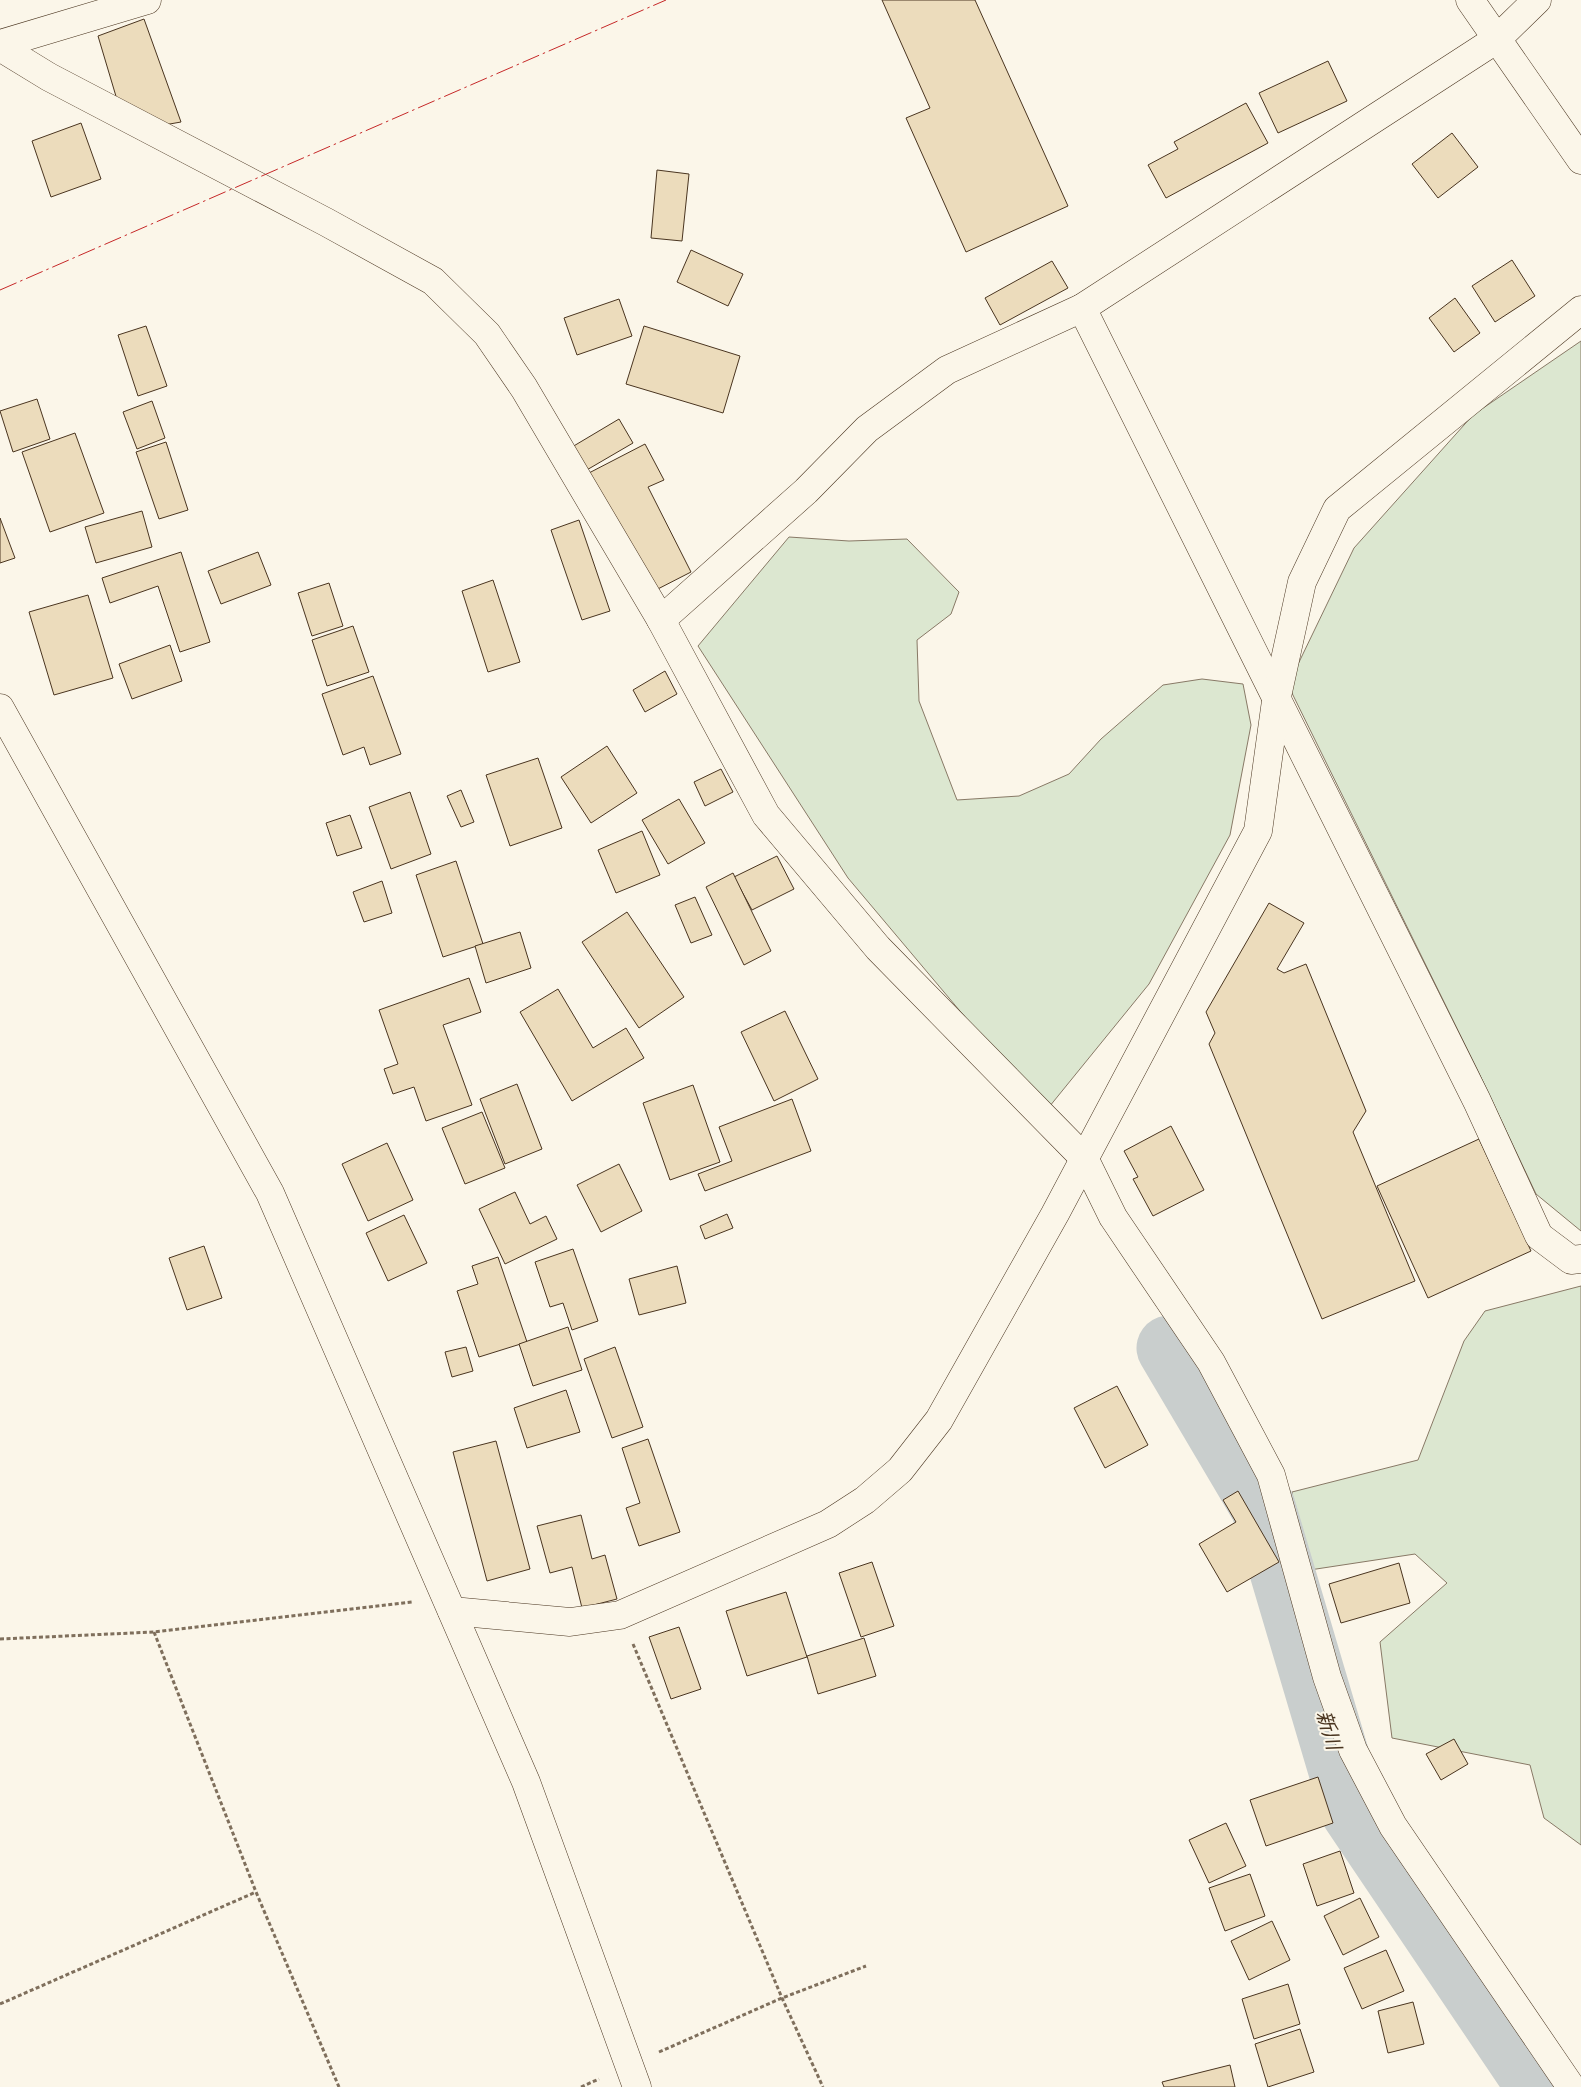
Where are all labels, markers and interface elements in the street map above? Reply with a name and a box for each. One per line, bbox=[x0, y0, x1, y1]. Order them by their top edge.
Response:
water label: 新川 bbox=[1311, 1708, 1346, 1755]

